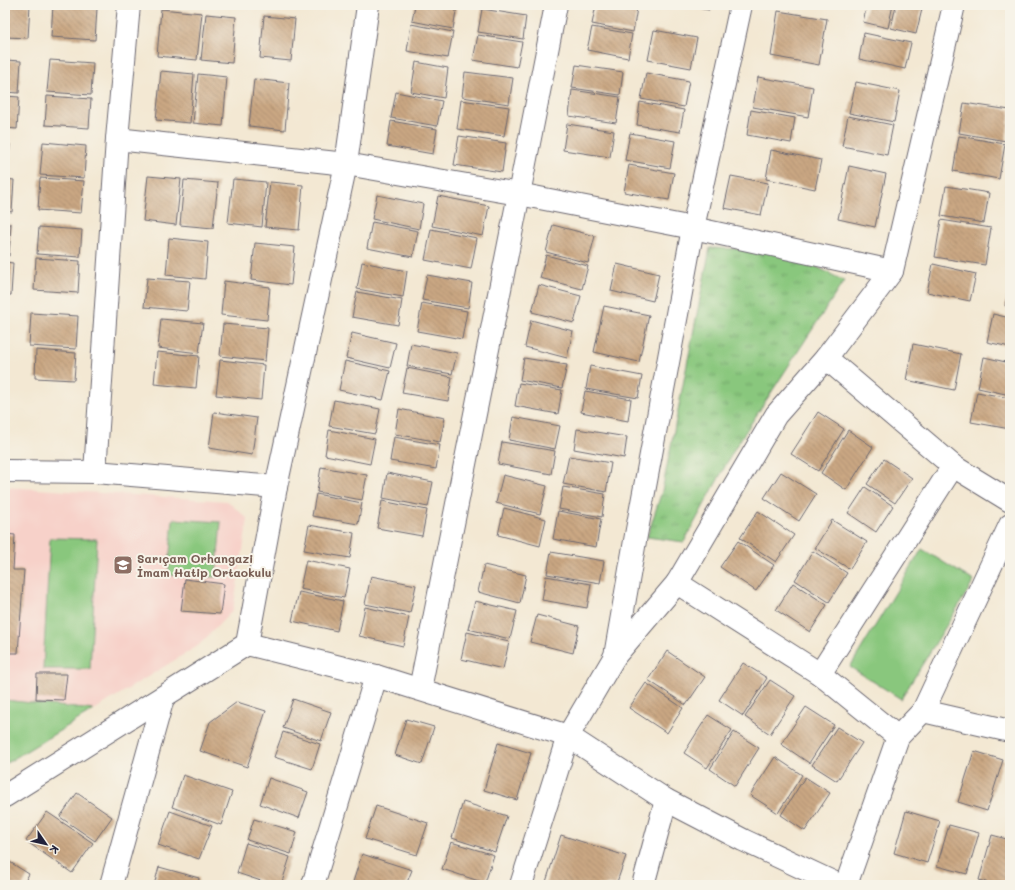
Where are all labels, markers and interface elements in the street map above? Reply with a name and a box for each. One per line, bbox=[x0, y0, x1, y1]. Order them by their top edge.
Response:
place label: Sarıçam Orhangazi İmam Hatip Ortaokulu bbox=[137, 550, 272, 580]
school or university icon: Sarıçam Orhangazi İmam Hatip Ortaokulu bbox=[112, 554, 134, 576]
north arrow bbox=[26, 824, 66, 864]
text: K bbox=[46, 843, 63, 857]

